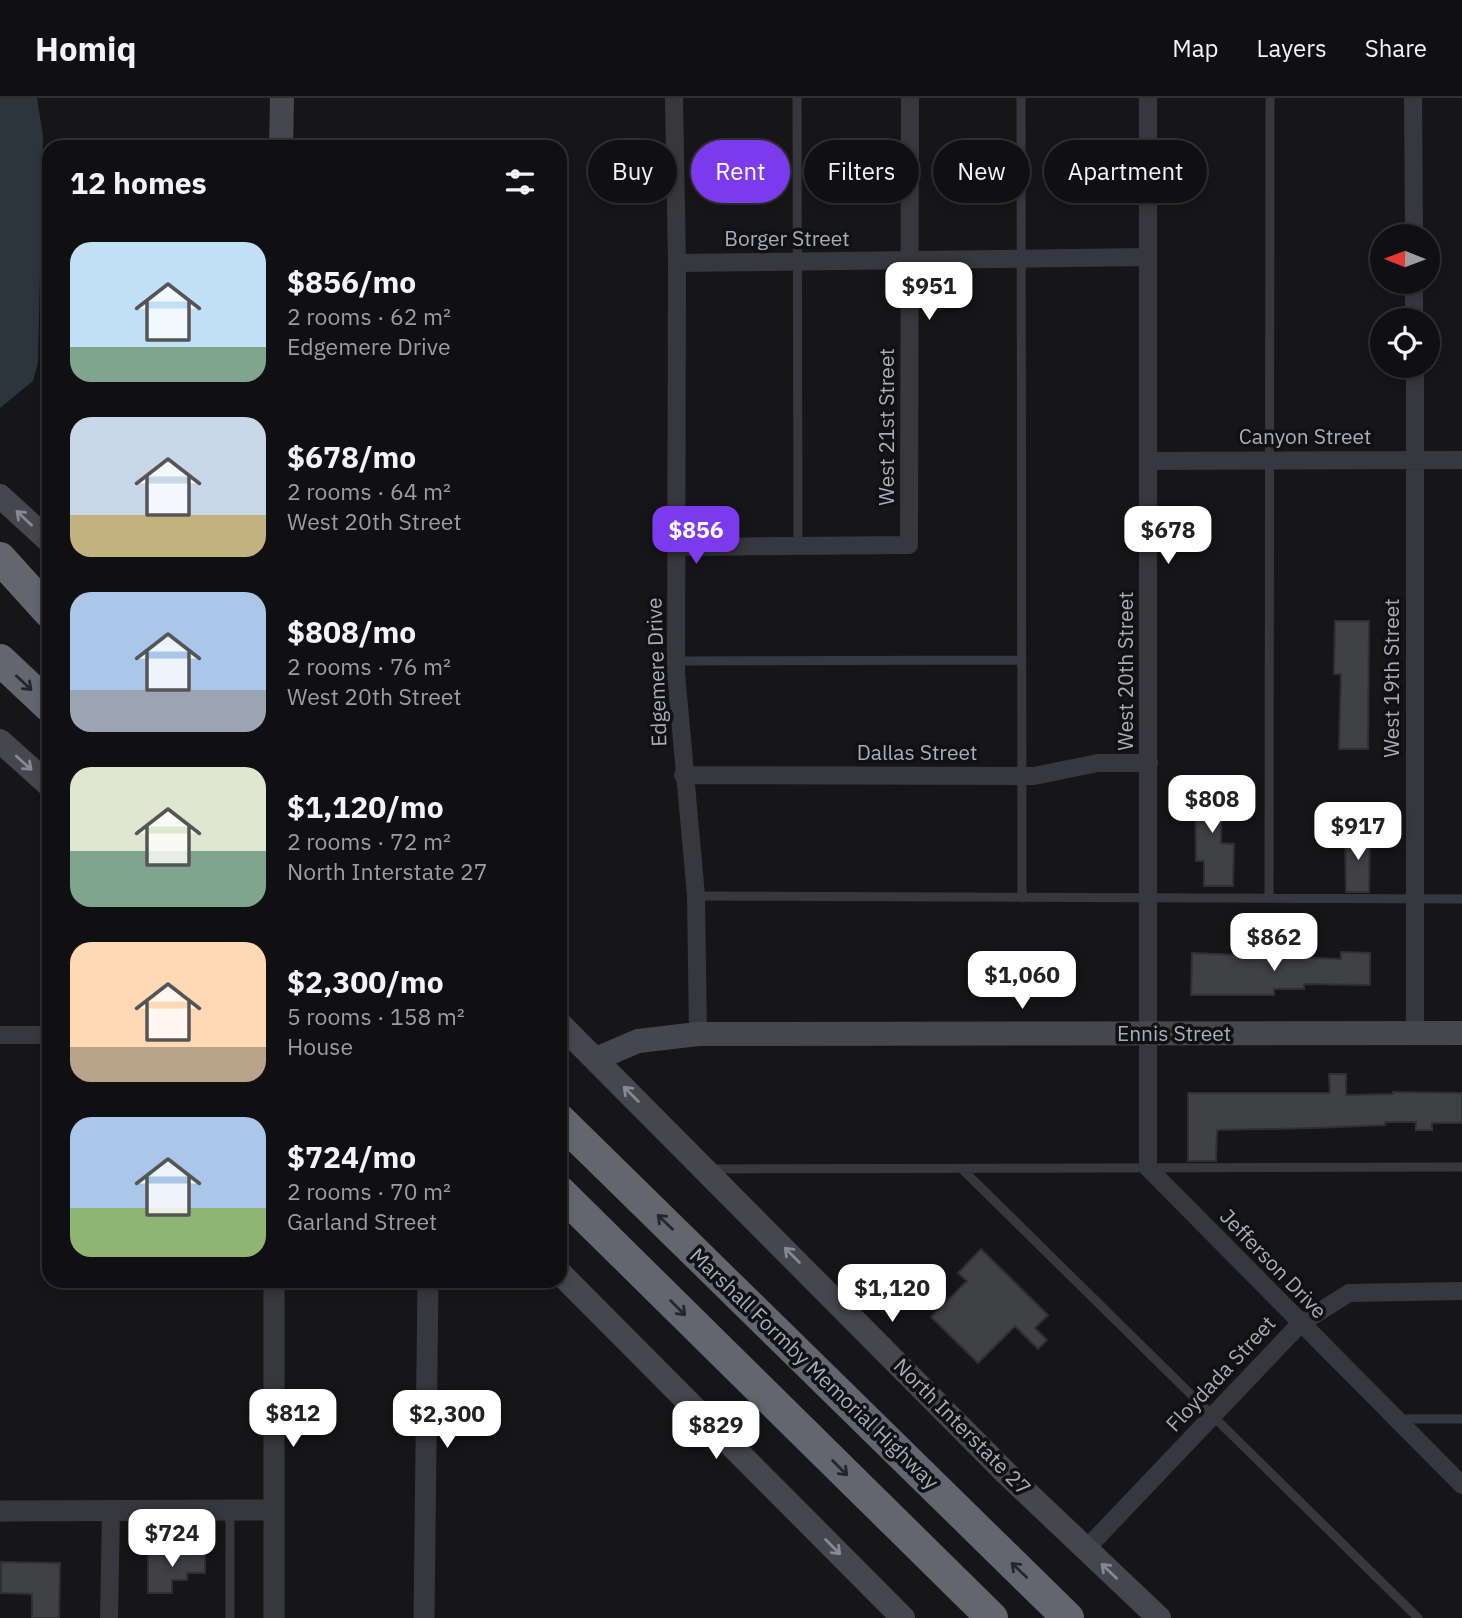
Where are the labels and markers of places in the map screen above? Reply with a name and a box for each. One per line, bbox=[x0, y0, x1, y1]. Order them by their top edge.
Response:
pin: $951 bbox=[888, 262, 970, 322]
pin: $856 bbox=[655, 506, 737, 566]
pin: $678 bbox=[1127, 506, 1209, 566]
pin: $808 bbox=[1171, 776, 1253, 835]
pin: $917 bbox=[1317, 802, 1399, 862]
pin: $862 bbox=[1233, 914, 1315, 973]
pin: $1,060 bbox=[965, 951, 1079, 1011]
pin: $1,120 bbox=[835, 1264, 949, 1324]
pin: $812 bbox=[252, 1390, 334, 1449]
pin: $2,300 bbox=[390, 1390, 504, 1450]
pin: $829 bbox=[675, 1402, 757, 1461]
pin: $724 bbox=[131, 1510, 213, 1569]

